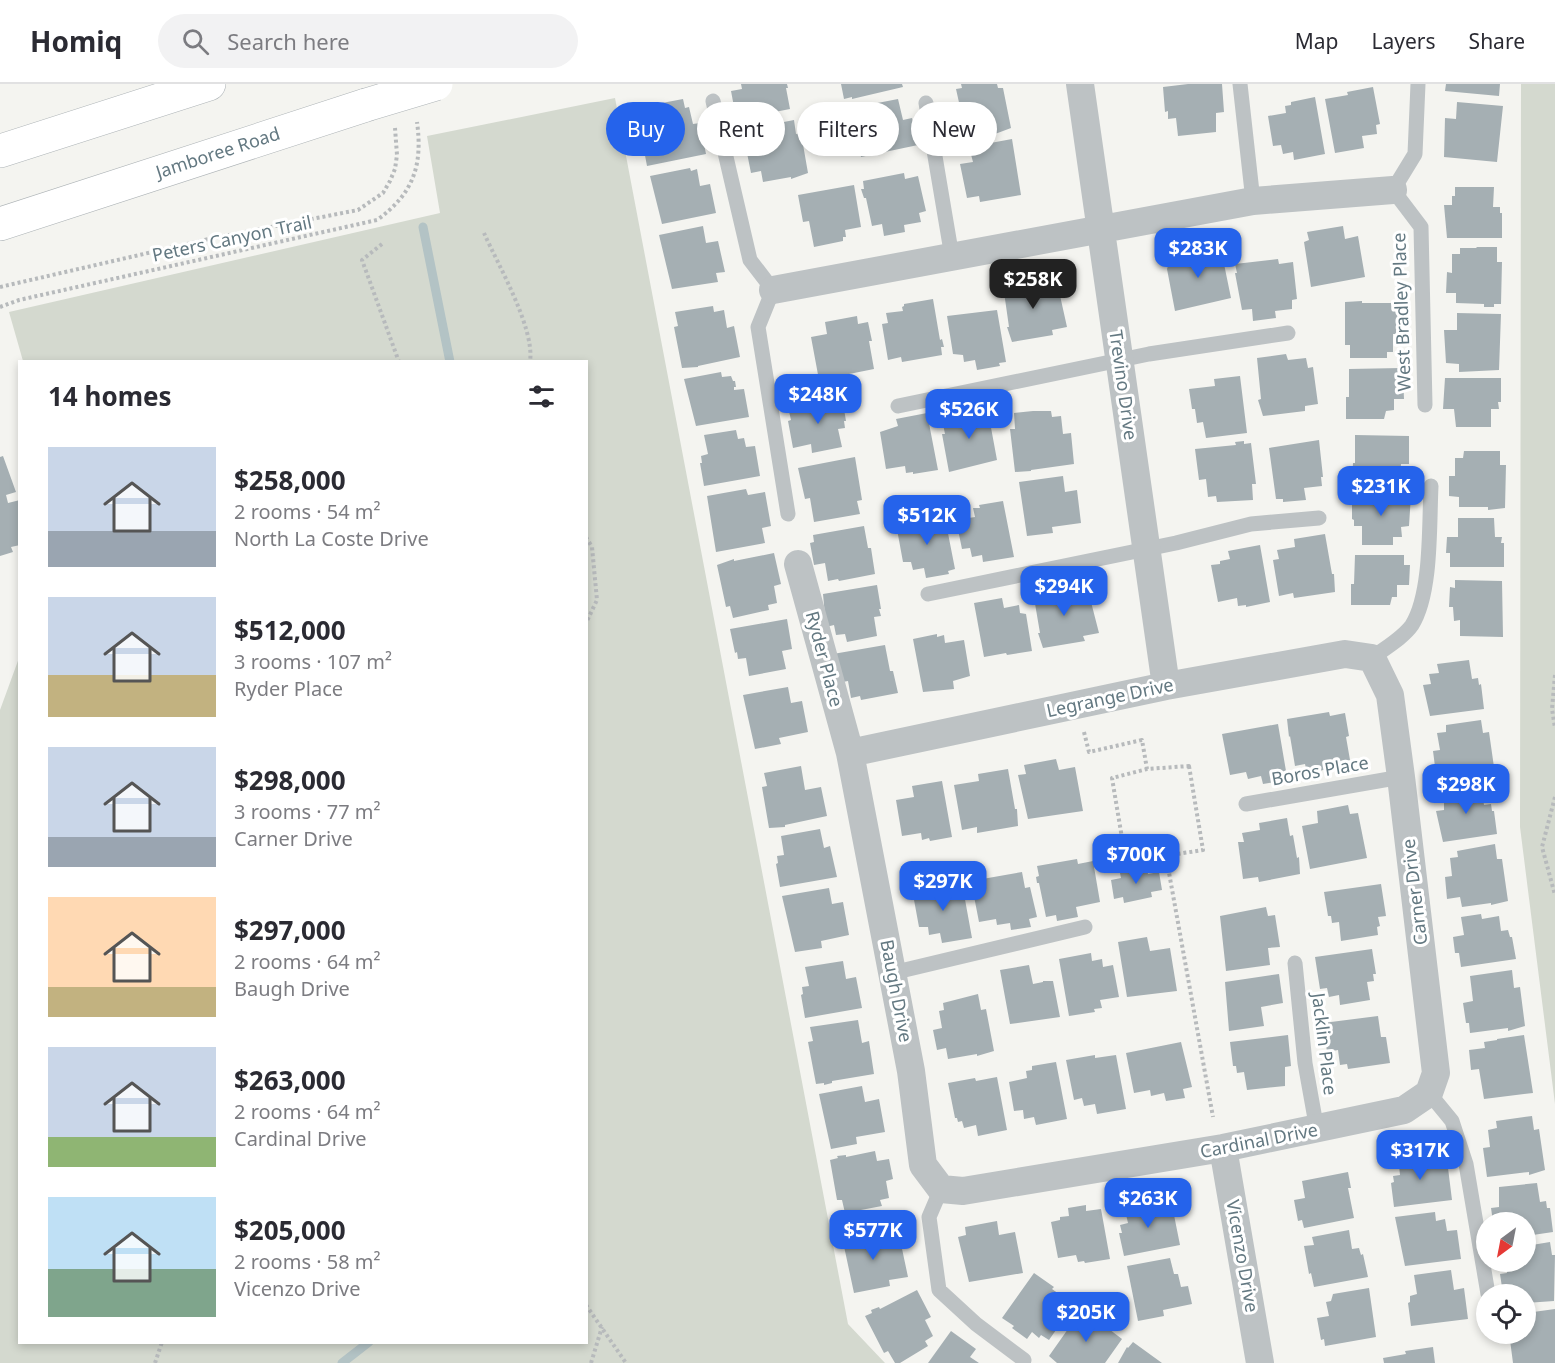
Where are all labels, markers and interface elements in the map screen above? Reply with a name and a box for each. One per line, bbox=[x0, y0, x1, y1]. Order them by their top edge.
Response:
search box bbox=[158, 14, 578, 68]
text: Homiq bbox=[30, 22, 122, 60]
icon: search bbox=[179, 25, 212, 58]
text: Search here bbox=[227, 26, 350, 56]
text: Map bbox=[1295, 27, 1339, 55]
text: Layers bbox=[1372, 27, 1436, 55]
text: Share bbox=[1469, 27, 1525, 55]
chip: Buy bbox=[606, 102, 685, 156]
chip: Rent bbox=[697, 102, 785, 156]
chip: Filters bbox=[797, 102, 899, 156]
chip: New bbox=[911, 102, 997, 156]
street label: Jamboree Road bbox=[151, 121, 283, 184]
street label: Peters Canyon Trail bbox=[150, 209, 314, 267]
pin: $283K bbox=[1156, 228, 1240, 279]
street label: West Bradley Place bbox=[1386, 232, 1416, 392]
text: $283K bbox=[1168, 234, 1228, 261]
pin: $258K bbox=[991, 259, 1075, 310]
text: $258K bbox=[1003, 265, 1063, 292]
street label: Trevino Drive bbox=[1104, 328, 1144, 441]
pin: $248K bbox=[776, 374, 860, 425]
text: 14 homes bbox=[48, 378, 172, 414]
icon: filters bbox=[525, 380, 558, 413]
text: $248K bbox=[788, 380, 848, 407]
pin: $526K bbox=[927, 389, 1011, 440]
text: $526K bbox=[939, 395, 999, 422]
text: $258,000 bbox=[234, 462, 346, 498]
pin: $231K bbox=[1339, 466, 1423, 517]
icon: home bbox=[96, 471, 168, 543]
text: $231K bbox=[1351, 472, 1411, 499]
pin: $512K bbox=[885, 495, 969, 546]
text: 2 rooms · 54 m² bbox=[234, 498, 381, 525]
text: $512K bbox=[897, 501, 957, 528]
text: North La Coste Drive bbox=[234, 525, 429, 552]
pin: $294K bbox=[1022, 566, 1106, 617]
text: $294K bbox=[1034, 572, 1094, 599]
street label: Ryder Place bbox=[801, 608, 849, 709]
text: $512,000 bbox=[234, 612, 346, 648]
icon: home bbox=[96, 621, 168, 693]
text: 3 rooms · 107 m² bbox=[234, 648, 392, 675]
street label: Legrange Drive bbox=[1044, 672, 1176, 722]
text: Ryder Place bbox=[234, 675, 343, 702]
street label: Boros Place bbox=[1269, 750, 1370, 790]
text: $298,000 bbox=[234, 762, 346, 798]
pin: $298K bbox=[1424, 764, 1508, 815]
text: $298K bbox=[1436, 770, 1496, 797]
icon: home bbox=[96, 771, 168, 843]
text: 3 rooms · 77 m² bbox=[234, 798, 381, 825]
text: Carner Drive bbox=[234, 825, 353, 852]
pin: $700K bbox=[1094, 834, 1178, 885]
street label: Carner Drive bbox=[1396, 838, 1432, 947]
text: $700K bbox=[1106, 840, 1166, 867]
pin: $297K bbox=[901, 861, 985, 912]
text: $297K bbox=[913, 867, 973, 894]
text: $297,000 bbox=[234, 912, 346, 948]
icon: home bbox=[96, 921, 168, 993]
street label: Baugh Drive bbox=[875, 937, 919, 1044]
text: 2 rooms · 64 m² bbox=[234, 948, 381, 975]
text: Baugh Drive bbox=[234, 975, 350, 1002]
street label: Jacklin Place bbox=[1307, 989, 1343, 1096]
text: $263,000 bbox=[234, 1062, 346, 1098]
icon: home bbox=[96, 1071, 168, 1143]
text: 2 rooms · 64 m² bbox=[234, 1098, 381, 1125]
street label: Cardinal Drive bbox=[1198, 1117, 1320, 1163]
text: Cardinal Drive bbox=[234, 1125, 367, 1152]
pin: $317K bbox=[1378, 1130, 1462, 1181]
text: $317K bbox=[1390, 1136, 1450, 1163]
pin: $263K bbox=[1106, 1178, 1190, 1229]
text: $263K bbox=[1118, 1184, 1178, 1211]
street label: Vicenzo Drive bbox=[1221, 1198, 1265, 1314]
pin: $577K bbox=[831, 1210, 915, 1261]
text: $205,000 bbox=[234, 1212, 346, 1248]
north arrow bbox=[1476, 1212, 1536, 1272]
map controls bbox=[1476, 1212, 1536, 1344]
text: $577K bbox=[843, 1216, 903, 1243]
icon: home bbox=[96, 1221, 168, 1293]
text: 2 rooms · 58 m² bbox=[234, 1248, 381, 1275]
text: Vicenzo Drive bbox=[234, 1275, 361, 1302]
button: locate bbox=[1476, 1284, 1536, 1344]
pin: $205K bbox=[1044, 1292, 1128, 1343]
text: $205K bbox=[1056, 1298, 1116, 1325]

